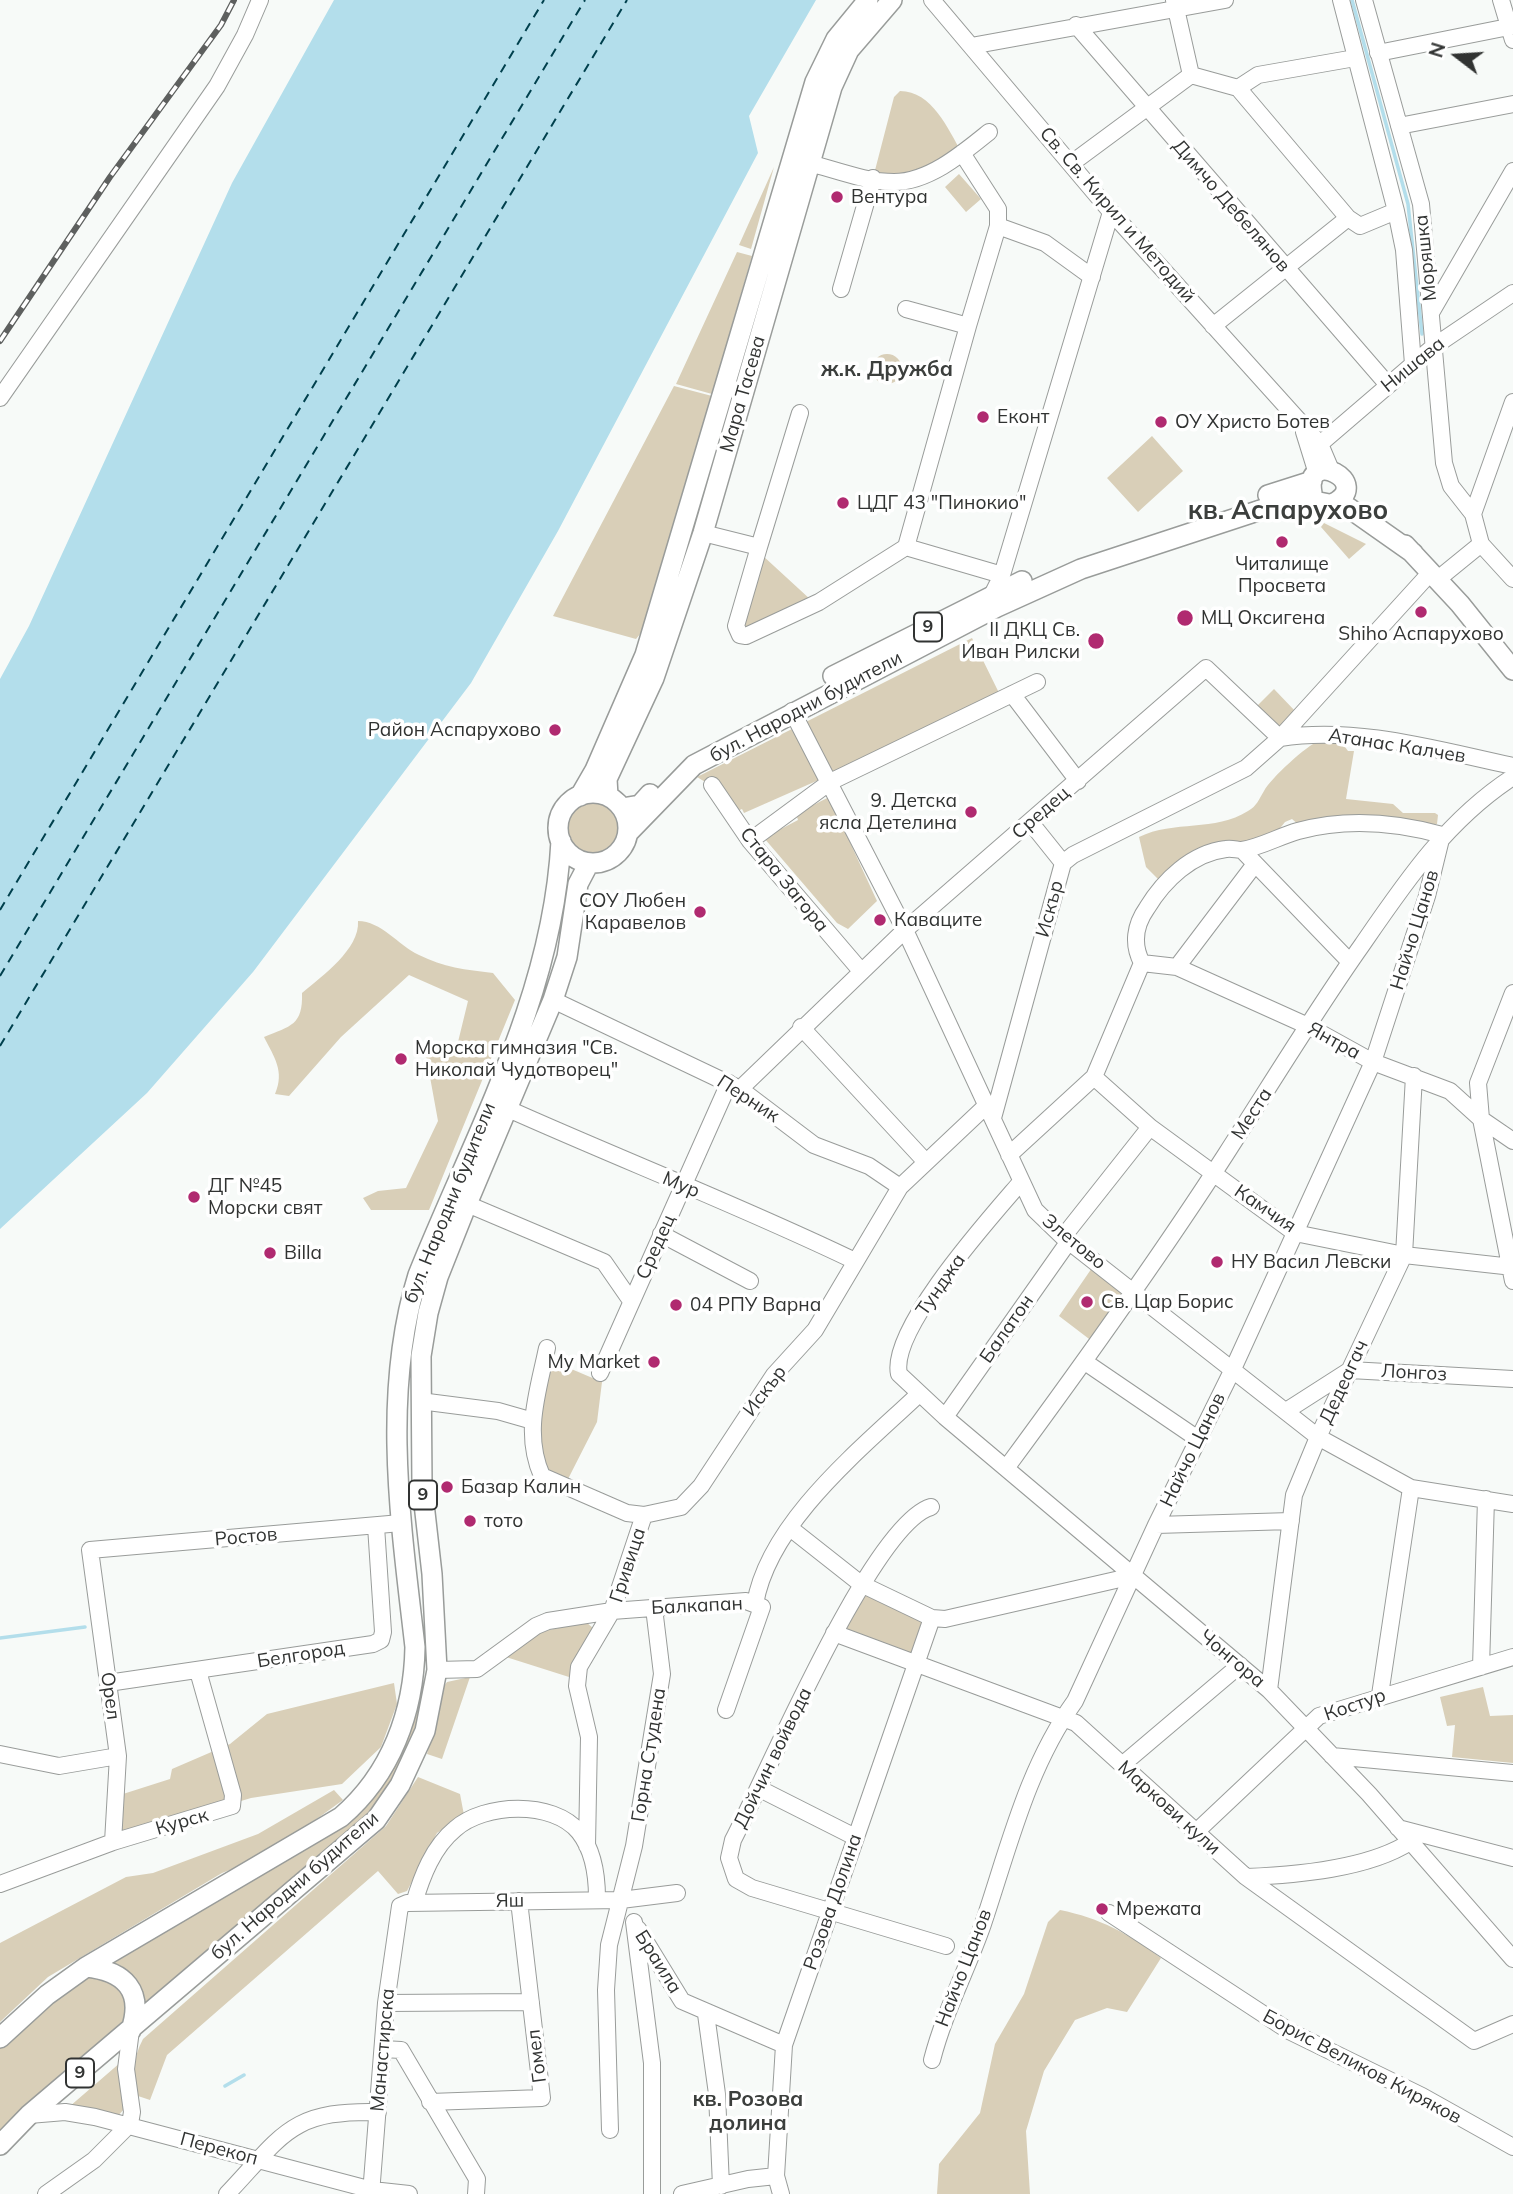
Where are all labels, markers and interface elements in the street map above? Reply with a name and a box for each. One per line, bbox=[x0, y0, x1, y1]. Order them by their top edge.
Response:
north arrow bbox=[1422, 21, 1492, 91]
text: N bbox=[1423, 39, 1450, 60]
street label: Св. Св. Кирил и Методий bbox=[1034, 122, 1200, 308]
street label: Димчо Дебелянов bbox=[1167, 135, 1295, 277]
place label: Вентура bbox=[851, 186, 928, 208]
marker: Вентура bbox=[829, 189, 845, 205]
street label: Моряшка bbox=[1410, 214, 1442, 302]
street label: Нишава bbox=[1377, 332, 1449, 398]
street label: Мара Тасева bbox=[716, 333, 770, 455]
district label: ж.к. Дружба bbox=[821, 357, 953, 383]
place label: Еконт bbox=[997, 406, 1049, 428]
marker: Еконт bbox=[975, 409, 991, 425]
place label: ОУ Христо Ботев bbox=[1175, 411, 1330, 433]
marker: ОУ Христо Ботев bbox=[1153, 414, 1169, 430]
place label: ЦДГ 43 "Пинокио" bbox=[857, 492, 1026, 514]
marker: ЦДГ 43 "Пинокио" bbox=[835, 495, 851, 511]
district label: кв. Аспарухово bbox=[1188, 495, 1388, 527]
marker: Читалище Просвета bbox=[1274, 534, 1290, 550]
place label: Читалище Просвета bbox=[1235, 553, 1329, 597]
marker: Shiho Аспарухово bbox=[1413, 604, 1429, 620]
place label: МЦ Оксигена bbox=[1201, 607, 1325, 629]
marker: МЦ Оксигена bbox=[1175, 608, 1195, 628]
road number: 9 bbox=[914, 612, 942, 642]
place label: II ДКЦ Св. Иван Рилски bbox=[962, 619, 1080, 663]
place label: Shiho Аспарухово bbox=[1338, 623, 1504, 645]
marker: II ДКЦ Св. Иван Рилски bbox=[1086, 631, 1106, 651]
street label: бул. Народни будители bbox=[706, 647, 906, 767]
place label: Район Аспарухово bbox=[368, 719, 541, 741]
marker: Район Аспарухово bbox=[547, 722, 563, 738]
street label: Атанас Калчев bbox=[1327, 724, 1467, 768]
street label: Средец bbox=[1008, 782, 1074, 844]
place label: 9. Детска ясла Детелина bbox=[819, 790, 957, 834]
marker: 9. Детска ясла Детелина bbox=[963, 804, 979, 820]
street label: Стара Загора bbox=[735, 823, 833, 937]
street label: Найчо Цанов bbox=[1386, 867, 1444, 993]
street label: Искър bbox=[1032, 878, 1068, 940]
place label: СОУ Любен Каравелов bbox=[579, 890, 686, 934]
marker: СОУ Любен Каравелов bbox=[692, 904, 708, 920]
place label: Каваците bbox=[894, 909, 982, 931]
marker: Каваците bbox=[872, 912, 888, 928]
street label: Янтра bbox=[1304, 1017, 1364, 1065]
place label: Морска гимназия "Св. Николай Чудотворец" bbox=[415, 1037, 618, 1081]
marker: Морска гимназия "Св. Николай Чудотворец" bbox=[393, 1051, 409, 1067]
street label: Перник bbox=[713, 1071, 783, 1127]
street label: Места bbox=[1227, 1084, 1277, 1144]
street label: бул. Народни будители bbox=[399, 1099, 501, 1307]
street label: Мур bbox=[659, 1167, 703, 1203]
place label: ДГ №45 Морски свят bbox=[208, 1175, 322, 1219]
street label: Камчия bbox=[1230, 1180, 1300, 1238]
marker: ДГ №45 Морски свят bbox=[186, 1189, 202, 1205]
street label: Злетово bbox=[1038, 1209, 1110, 1275]
street label: Средец bbox=[632, 1211, 680, 1283]
place label: Billa bbox=[284, 1242, 322, 1264]
marker: Billa bbox=[262, 1245, 278, 1261]
street label: Тунджа bbox=[912, 1250, 970, 1320]
place label: НУ Васил Левски bbox=[1231, 1251, 1391, 1273]
marker: НУ Васил Левски bbox=[1209, 1254, 1225, 1270]
street label: Балатон bbox=[975, 1290, 1039, 1368]
place label: Св. Цар Борис bbox=[1101, 1291, 1234, 1313]
place label: 04 РПУ Варна bbox=[690, 1294, 821, 1316]
marker: Св. Цар Борис bbox=[1079, 1294, 1095, 1310]
marker: 04 РПУ Варна bbox=[668, 1297, 684, 1313]
street label: Дедеагач bbox=[1315, 1336, 1373, 1428]
place label: My Market bbox=[548, 1351, 640, 1373]
marker: My Market bbox=[646, 1354, 662, 1370]
street label: Лонгоз bbox=[1380, 1360, 1448, 1386]
street label: Искър bbox=[739, 1361, 791, 1421]
street label: Найчо Цанов bbox=[1156, 1389, 1230, 1511]
place label: Базар Калин bbox=[461, 1476, 581, 1498]
marker: Базар Калин bbox=[439, 1479, 455, 1495]
road number: 9 bbox=[409, 1480, 437, 1510]
place label: тото bbox=[484, 1510, 523, 1532]
marker: тото bbox=[462, 1513, 478, 1529]
street label: Ростов bbox=[214, 1523, 278, 1551]
street label: Гривица bbox=[605, 1525, 651, 1605]
street label: Балкапан bbox=[651, 1592, 743, 1620]
street label: Чонгора bbox=[1195, 1625, 1269, 1693]
street label: Белгород bbox=[256, 1637, 346, 1673]
street label: Орел bbox=[95, 1671, 125, 1721]
street label: Дойчин войвода bbox=[729, 1684, 817, 1832]
street label: Костур bbox=[1321, 1684, 1389, 1726]
street label: Горна Студена bbox=[627, 1686, 671, 1824]
street label: Маркови кули bbox=[1113, 1756, 1225, 1860]
street label: Курск bbox=[153, 1804, 211, 1840]
street label: бул. Народни будители bbox=[207, 1807, 383, 1965]
street label: Розова Долина bbox=[799, 1831, 867, 1973]
street label: Яш bbox=[496, 1889, 524, 1913]
place label: Мрежата bbox=[1116, 1898, 1202, 1920]
marker: Мрежата bbox=[1094, 1901, 1110, 1917]
street label: Найчо Цанов bbox=[931, 1906, 997, 2030]
street label: Браила bbox=[630, 1926, 686, 1998]
street label: Манастирска bbox=[366, 1988, 400, 2112]
street label: Борис Великов Киряков bbox=[1259, 2005, 1465, 2129]
street label: Гомел bbox=[522, 2028, 552, 2084]
road number: 9 bbox=[66, 2059, 94, 2088]
district label: кв. Розова долина bbox=[693, 2087, 803, 2137]
street label: Перекоп bbox=[178, 2128, 260, 2170]

